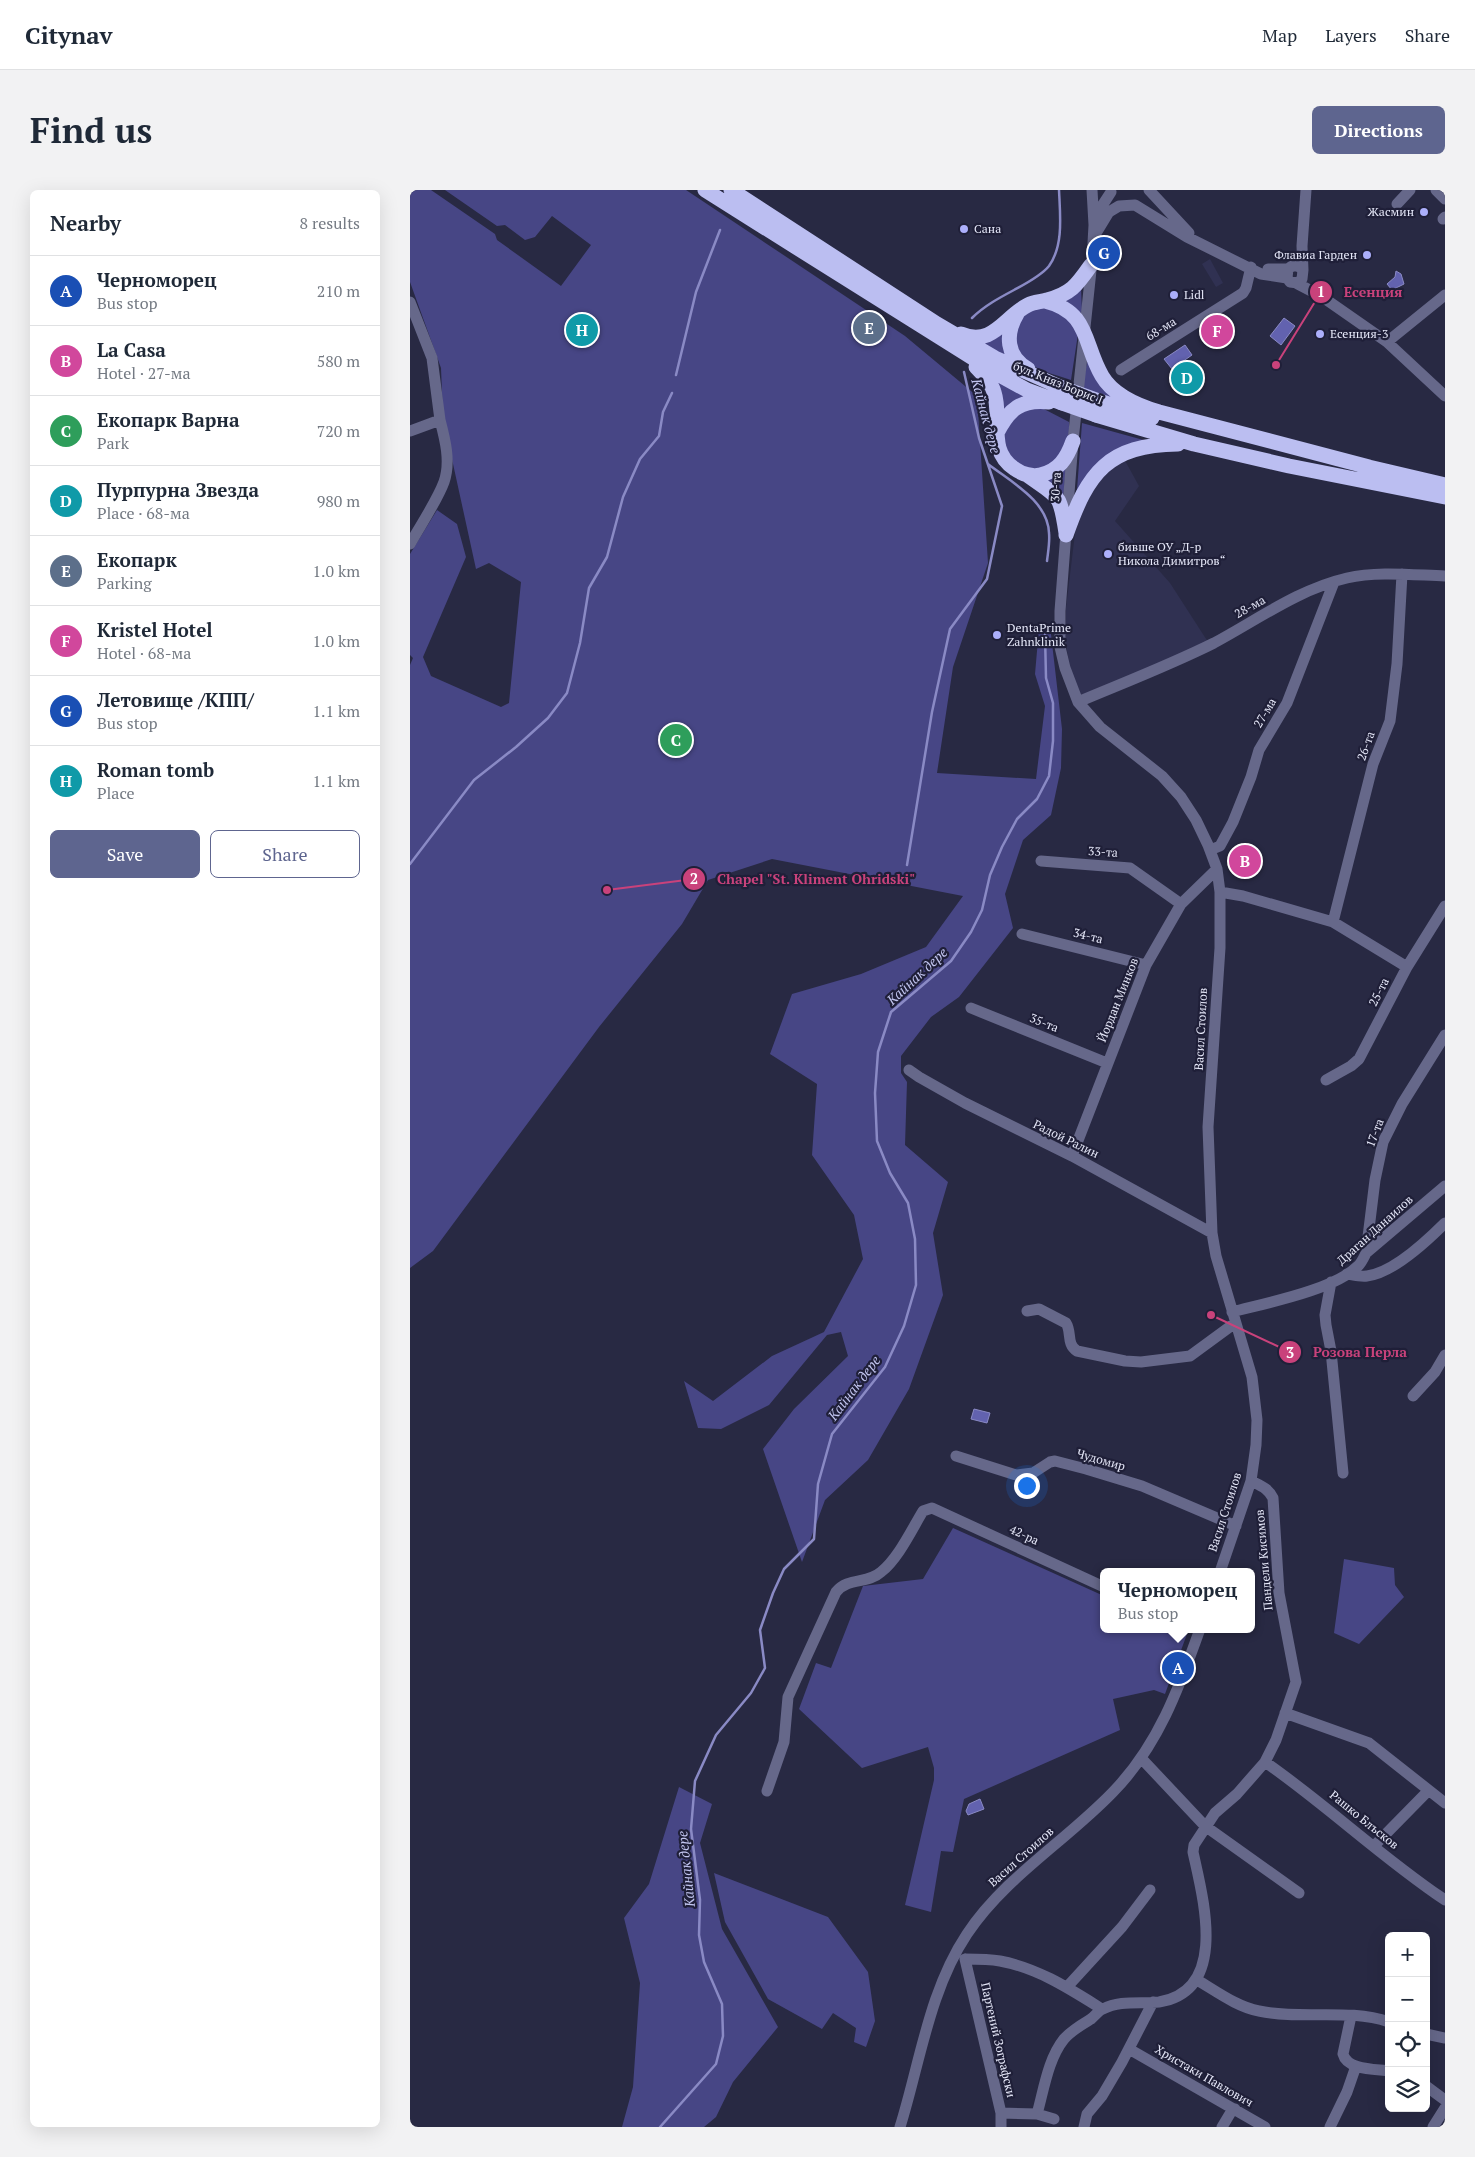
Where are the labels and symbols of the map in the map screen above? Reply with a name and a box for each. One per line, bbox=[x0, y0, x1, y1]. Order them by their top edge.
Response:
place label: Жасмин bbox=[1367, 204, 1414, 219]
marker: Жасмин bbox=[1418, 206, 1430, 218]
place label: Сана bbox=[974, 221, 1001, 236]
marker: Сана bbox=[958, 223, 970, 235]
pin: G bbox=[1088, 234, 1120, 272]
place label: Флавиа Гарден bbox=[1274, 247, 1357, 262]
marker: Флавиа Гарден bbox=[1361, 249, 1373, 261]
callout: Есенция bbox=[1308, 277, 1412, 306]
text: 1 bbox=[1317, 281, 1325, 301]
text: Есенция bbox=[1344, 282, 1402, 301]
place label: Lidl bbox=[1184, 287, 1205, 302]
marker: Lidl bbox=[1168, 289, 1180, 301]
pin: E bbox=[853, 309, 885, 347]
pin: H bbox=[566, 311, 598, 349]
pin: F bbox=[1201, 312, 1233, 350]
street label: 68-ма bbox=[1143, 314, 1179, 344]
place label: Есенция-3 bbox=[1330, 326, 1388, 341]
marker: Есенция-3 bbox=[1314, 328, 1326, 340]
street label: бул. Княз Борис I bbox=[1011, 358, 1105, 407]
pin: D bbox=[1171, 359, 1203, 397]
water label: Кайнак дере bbox=[967, 375, 1006, 456]
street label: 30-та bbox=[1047, 472, 1064, 502]
place label: бивше ОУ „Д-р Никола Димитров“ bbox=[1118, 539, 1225, 568]
marker: бивше ОУ „Д-р Никола Димитров“ bbox=[1102, 548, 1114, 560]
street label: 28-ма bbox=[1232, 592, 1268, 621]
place label: DentaPrime Zahnklinik bbox=[1007, 620, 1071, 649]
marker: DentaPrime Zahnklinik bbox=[991, 629, 1003, 641]
street label: 27-ма bbox=[1250, 695, 1279, 730]
pin: C bbox=[660, 721, 692, 759]
street label: 26-та bbox=[1353, 729, 1378, 762]
pin: B bbox=[1229, 842, 1261, 880]
street label: 33-та bbox=[1088, 843, 1118, 860]
callout: Chapel "St. Kliment Ohridski" bbox=[682, 864, 926, 893]
text: 2 bbox=[690, 868, 698, 888]
text: Chapel "St. Kliment Ohridski" bbox=[717, 869, 915, 888]
street label: 34-та bbox=[1072, 925, 1104, 946]
water label: Кайнак дере bbox=[881, 942, 952, 1009]
street label: Йордан Минков bbox=[1094, 955, 1141, 1044]
street label: 25-та bbox=[1365, 975, 1392, 1009]
street label: Васил Стоилов bbox=[1191, 987, 1210, 1071]
street label: 35-та bbox=[1028, 1010, 1061, 1035]
street label: Радой Ралин bbox=[1031, 1116, 1102, 1161]
street label: 17-та bbox=[1362, 1116, 1387, 1149]
street label: Драган Данаилов bbox=[1334, 1192, 1416, 1268]
callout: Розова Перла bbox=[1278, 1338, 1417, 1367]
text: 3 bbox=[1286, 1342, 1294, 1362]
text: Розова Перла bbox=[1313, 1342, 1407, 1361]
water label: Кайнак дере bbox=[822, 1351, 885, 1425]
street label: Чудомир bbox=[1075, 1445, 1127, 1474]
street label: Васил Стоилов bbox=[1205, 1470, 1244, 1553]
your location bbox=[1014, 1473, 1040, 1499]
street label: Пандели Кисимов bbox=[1252, 1509, 1275, 1611]
street label: 42-ра bbox=[1007, 1521, 1041, 1548]
pin: A bbox=[1162, 1649, 1194, 1687]
street label: Рашко Блъсков bbox=[1327, 1787, 1402, 1852]
street label: Васил Стоилов bbox=[985, 1823, 1056, 1890]
water label: Кайнак дере bbox=[672, 1829, 699, 1909]
street label: Партений Зографски bbox=[978, 1981, 1019, 2099]
street label: Христаки Павлович bbox=[1152, 2041, 1256, 2110]

